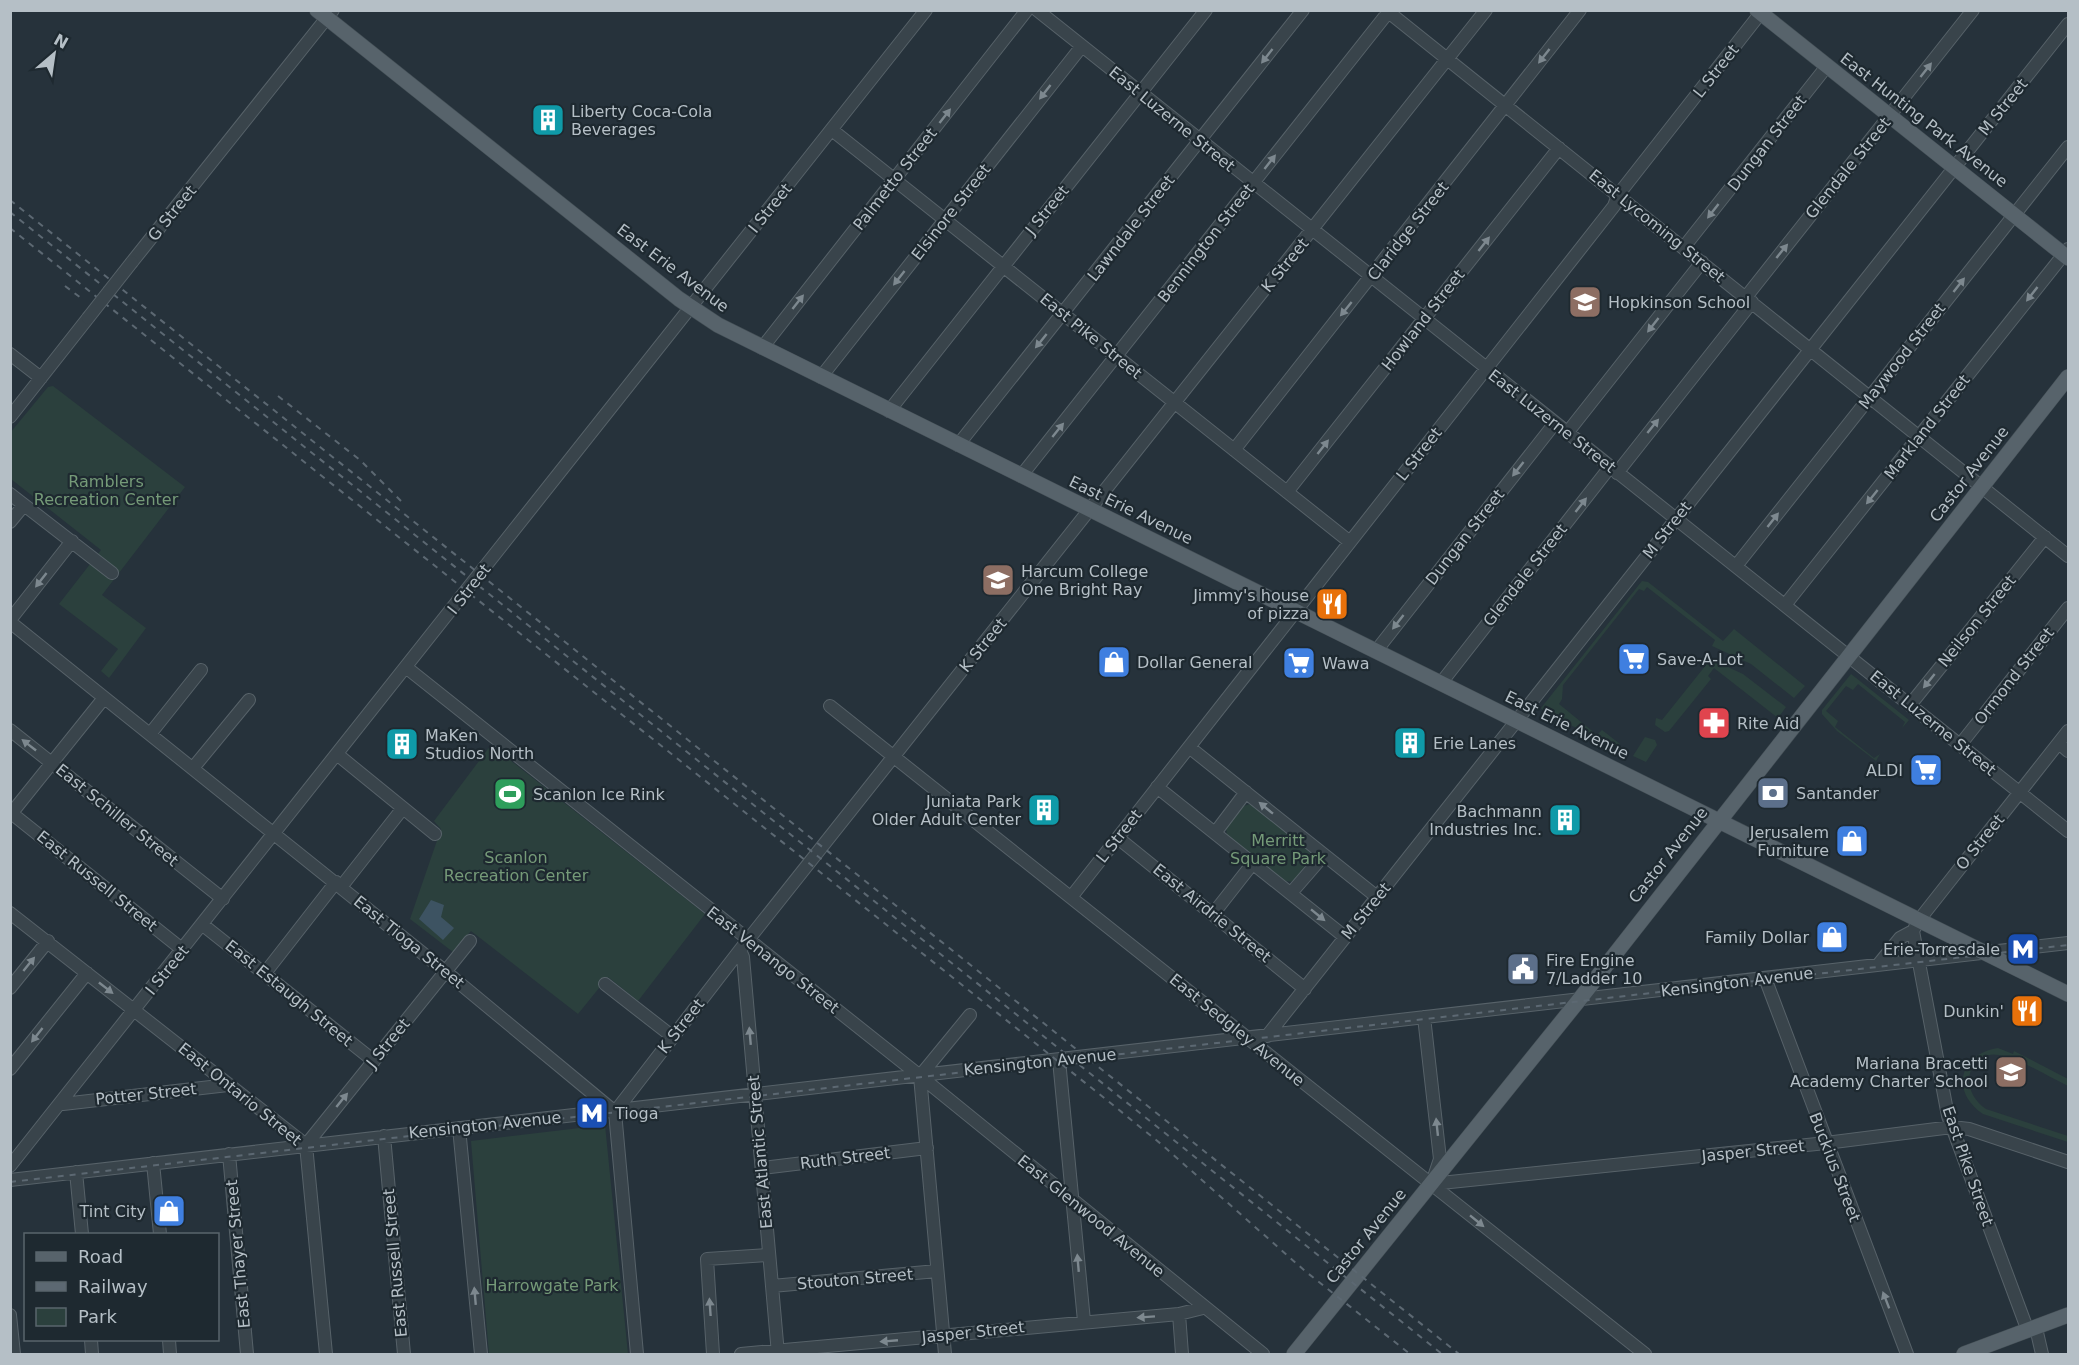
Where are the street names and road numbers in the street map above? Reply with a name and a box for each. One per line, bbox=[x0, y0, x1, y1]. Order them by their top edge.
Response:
street label: L Street bbox=[1689, 40, 1743, 102]
street label: East Hunting Park Avenue bbox=[1837, 49, 2011, 191]
street label: East Luzerne Street bbox=[1105, 62, 1239, 176]
street label: M Street bbox=[1974, 75, 2032, 139]
street label: Dungan Street bbox=[1724, 91, 1810, 195]
street label: Glendale Street bbox=[1801, 114, 1895, 222]
street label: Palmetto Street bbox=[849, 124, 941, 234]
street label: Elsinore Street bbox=[907, 160, 995, 264]
street label: East Lycoming Street bbox=[1585, 165, 1729, 287]
street label: Lawndale Street bbox=[1084, 171, 1178, 285]
street label: Claridge Street bbox=[1363, 178, 1453, 284]
street label: I Street bbox=[744, 179, 796, 237]
street label: Bennington Street bbox=[1154, 180, 1258, 306]
street label: G Street bbox=[144, 181, 200, 245]
street label: J Street bbox=[1021, 181, 1073, 239]
street label: East Erie Avenue bbox=[613, 220, 733, 316]
street label: K Street bbox=[1257, 234, 1313, 296]
street label: Howland Street bbox=[1378, 266, 1468, 374]
street label: East Pike Street bbox=[1036, 289, 1146, 383]
street label: Maywood Street bbox=[1855, 299, 1949, 413]
street label: East Luzerne Street bbox=[1484, 365, 1620, 477]
street label: Markland Street bbox=[1880, 371, 1974, 483]
street label: Castor Avenue bbox=[1926, 422, 2012, 526]
street label: L Street bbox=[1392, 423, 1446, 485]
street label: East Erie Avenue bbox=[1066, 472, 1196, 548]
street label: Dungan Street bbox=[1422, 485, 1508, 589]
street label: M Street bbox=[1639, 498, 1695, 562]
street label: Glendale Street bbox=[1479, 520, 1571, 630]
street label: I Street bbox=[444, 560, 494, 618]
street label: Neilson Street bbox=[1934, 571, 2020, 671]
street label: K Street bbox=[955, 614, 1011, 676]
street label: Ormond Street bbox=[1970, 624, 2058, 728]
street label: East Luzerne Street bbox=[1866, 666, 2000, 780]
street label: East Erie Avenue bbox=[1502, 687, 1632, 763]
street label: East Schiller Street bbox=[52, 760, 182, 870]
street label: Castor Avenue bbox=[1625, 803, 1711, 907]
street label: L Street bbox=[1092, 805, 1146, 867]
street label: O Street bbox=[1952, 810, 2008, 874]
street label: East Russell Street bbox=[33, 827, 161, 935]
street label: East Airdrie Street bbox=[1149, 860, 1275, 966]
street label: M Street bbox=[1337, 879, 1395, 943]
street label: East Tioga Street bbox=[350, 892, 468, 992]
street label: East Venango Street bbox=[703, 902, 843, 1018]
street label: East Estaugh Street bbox=[222, 936, 356, 1050]
street label: I Street bbox=[141, 941, 193, 999]
street label: Kensington Avenue bbox=[1660, 963, 1814, 1001]
street label: East Sedgley Avenue bbox=[1166, 970, 1308, 1090]
street label: K Street bbox=[654, 995, 708, 1057]
street label: J Street bbox=[362, 1014, 414, 1072]
street label: East Ontario Street bbox=[175, 1038, 305, 1150]
street label: Kensington Avenue bbox=[963, 1045, 1117, 1079]
street label: East Atlantic Street bbox=[744, 1074, 776, 1230]
street label: Potter Street bbox=[95, 1079, 197, 1109]
street label: East Pike Street bbox=[1939, 1104, 1997, 1228]
street label: Kensington Avenue bbox=[408, 1108, 562, 1142]
street label: Buckius Street bbox=[1805, 1110, 1865, 1224]
street label: Jasper Street bbox=[1700, 1136, 1805, 1166]
street label: Ruth Street bbox=[799, 1143, 891, 1173]
street label: East Glenwood Avenue bbox=[1014, 1151, 1168, 1281]
street label: East Thayer Street bbox=[222, 1179, 254, 1329]
street label: Castor Avenue bbox=[1322, 1185, 1410, 1287]
street label: East Russell Street bbox=[379, 1188, 411, 1338]
street label: Stouton Street bbox=[796, 1264, 914, 1294]
street label: Jasper Street bbox=[920, 1317, 1025, 1347]

